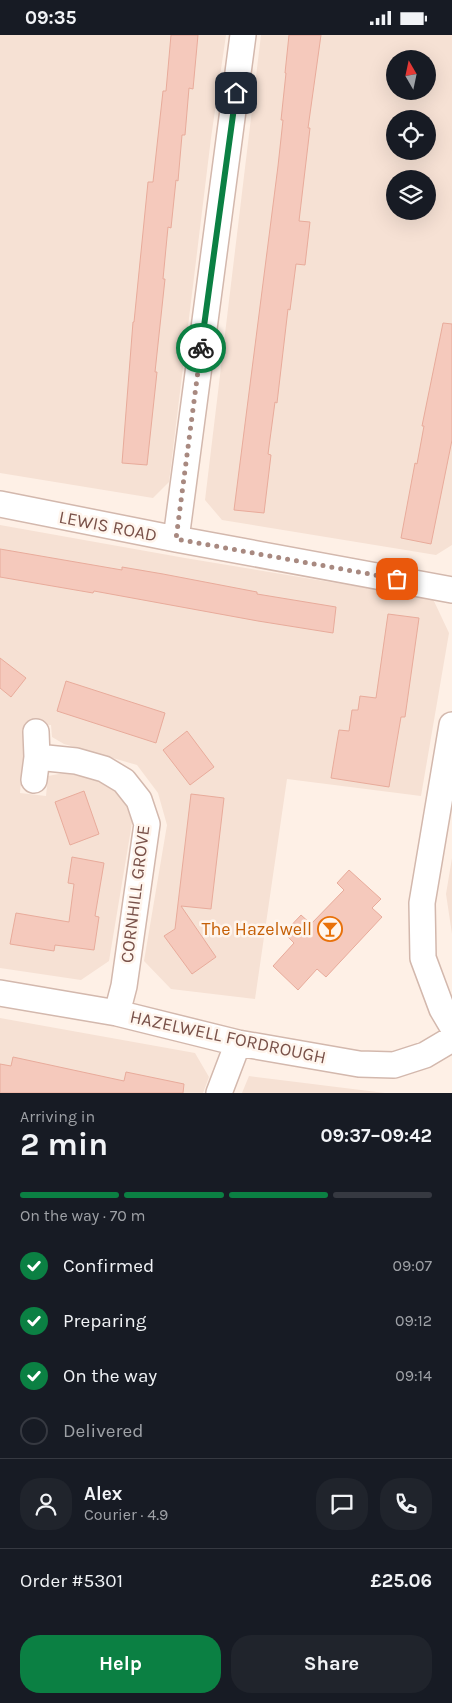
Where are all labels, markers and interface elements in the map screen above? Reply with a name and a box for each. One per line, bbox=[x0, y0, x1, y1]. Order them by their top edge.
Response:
text: 09:35 bbox=[25, 7, 77, 29]
north arrow bbox=[386, 50, 436, 100]
map controls bbox=[386, 50, 436, 220]
pin bbox=[215, 72, 257, 114]
icon: home bbox=[222, 79, 250, 107]
button: locate bbox=[386, 110, 436, 160]
button: layers bbox=[386, 170, 436, 220]
courier bbox=[176, 323, 226, 373]
icon: bike bbox=[187, 334, 215, 362]
street label: LEWIS ROAD bbox=[57, 506, 159, 546]
pin bbox=[376, 558, 418, 600]
icon: bag bbox=[383, 565, 411, 593]
street label: CORNHILL GROVE bbox=[116, 824, 154, 964]
bar icon: The Hazelwell bbox=[317, 916, 343, 942]
place label: The Hazelwell bbox=[201, 918, 312, 940]
street label: HAZELWELL FORDROUGH bbox=[128, 1005, 328, 1069]
text: Arriving in bbox=[20, 1107, 95, 1126]
text: 09:37–09:42 bbox=[320, 1125, 432, 1147]
text: 2 min bbox=[20, 1126, 108, 1163]
text: On the way · 70 m bbox=[20, 1206, 146, 1225]
icon: check bbox=[20, 1252, 48, 1280]
text: Confirmed bbox=[63, 1255, 154, 1277]
text: 09:07 bbox=[393, 1256, 432, 1275]
icon: check bbox=[20, 1307, 48, 1335]
text: Preparing bbox=[63, 1310, 146, 1332]
text: 09:12 bbox=[395, 1311, 432, 1330]
icon: check bbox=[20, 1362, 48, 1390]
text: On the way bbox=[63, 1365, 157, 1387]
text: 09:14 bbox=[395, 1366, 432, 1385]
text: Delivered bbox=[63, 1420, 143, 1442]
button: person bbox=[20, 1478, 72, 1530]
button: chat bbox=[316, 1478, 368, 1530]
button: phone bbox=[380, 1478, 432, 1530]
text: Alex bbox=[84, 1483, 122, 1505]
text: Courier · 4.9 bbox=[84, 1505, 168, 1524]
text: Order #5301 bbox=[20, 1570, 123, 1592]
text: £25.06 bbox=[370, 1570, 432, 1592]
button: Help bbox=[20, 1635, 221, 1693]
button: Share bbox=[231, 1635, 432, 1693]

